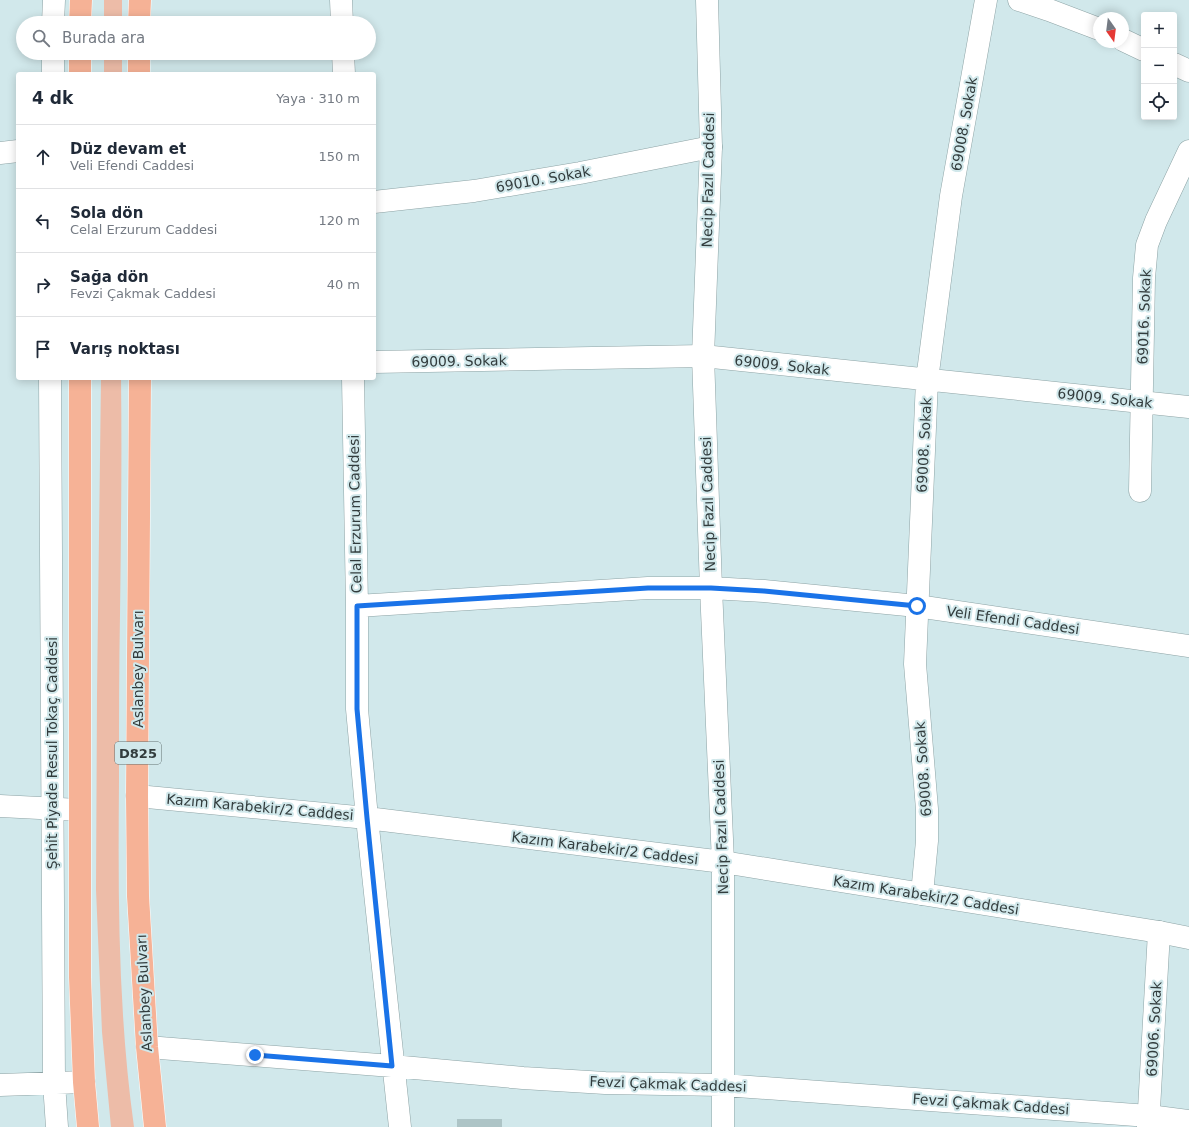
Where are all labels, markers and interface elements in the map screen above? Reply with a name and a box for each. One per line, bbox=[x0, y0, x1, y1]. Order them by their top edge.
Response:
north arrow bbox=[1093, 12, 1129, 48]
map controls bbox=[1141, 12, 1177, 120]
button: + bbox=[1141, 12, 1177, 48]
search box bbox=[16, 16, 376, 60]
icon: search bbox=[30, 27, 52, 49]
text: Burada ara bbox=[62, 29, 145, 47]
button: − bbox=[1141, 48, 1177, 84]
street label: 69008. Sokak bbox=[948, 75, 980, 172]
button: locate bbox=[1141, 84, 1177, 120]
text: 4 dk bbox=[32, 88, 73, 108]
text: Yaya · 310 m bbox=[276, 91, 360, 106]
street label: Necip Fazıl Caddesi bbox=[699, 112, 717, 248]
text: Düz devam et bbox=[70, 140, 186, 158]
icon: ahead bbox=[32, 146, 54, 168]
text: 150 m bbox=[318, 149, 360, 164]
text: Veli Efendi Caddesi bbox=[70, 158, 194, 173]
street label: 69010. Sokak bbox=[495, 163, 592, 195]
text: Sola dön bbox=[70, 204, 143, 222]
icon: left bbox=[32, 210, 54, 232]
text: 120 m bbox=[318, 213, 360, 228]
text: Celal Erzurum Caddesi bbox=[70, 222, 217, 237]
text: Sağa dön bbox=[70, 268, 149, 286]
street label: 69016. Sokak bbox=[1134, 268, 1154, 365]
icon: right bbox=[32, 274, 54, 296]
text: 40 m bbox=[327, 277, 360, 292]
text: Fevzi Çakmak Caddesi bbox=[70, 286, 216, 301]
icon: arrive bbox=[32, 338, 54, 360]
text: Varış noktası bbox=[70, 340, 180, 358]
street label: 69009. Sokak bbox=[411, 352, 508, 370]
street label: 69009. Sokak bbox=[734, 352, 831, 378]
street label: 69009. Sokak bbox=[1057, 385, 1154, 411]
street label: 69008. Sokak bbox=[914, 396, 935, 493]
street label: Celal Erzurum Caddesi bbox=[346, 435, 364, 593]
street label: Necip Fazıl Caddesi bbox=[698, 436, 718, 572]
route start bbox=[908, 597, 926, 615]
street label: Veli Efendi Caddesi bbox=[946, 603, 1080, 637]
street label: Aslanbey Bulvarı bbox=[130, 610, 146, 728]
street label: Şehit Piyade Resul Tokaç Caddesi bbox=[44, 637, 60, 869]
street label: 69008. Sokak bbox=[912, 720, 934, 817]
road number: D825 bbox=[115, 742, 161, 764]
street label: Necip Fazıl Caddesi bbox=[711, 759, 731, 895]
street label: Kazım Karabekir/2 Caddesi bbox=[166, 791, 354, 823]
street label: Kazım Karabekir/2 Caddesi bbox=[511, 829, 699, 867]
street label: Kazım Karabekir/2 Caddesi bbox=[832, 872, 1020, 918]
street label: Aslanbey Bulvarı bbox=[133, 934, 155, 1052]
street label: 69006. Sokak bbox=[1144, 980, 1165, 1077]
route end bbox=[246, 1046, 264, 1064]
street label: Fevzi Çakmak Caddesi bbox=[589, 1073, 747, 1095]
street label: Fevzi Çakmak Caddesi bbox=[912, 1091, 1070, 1117]

